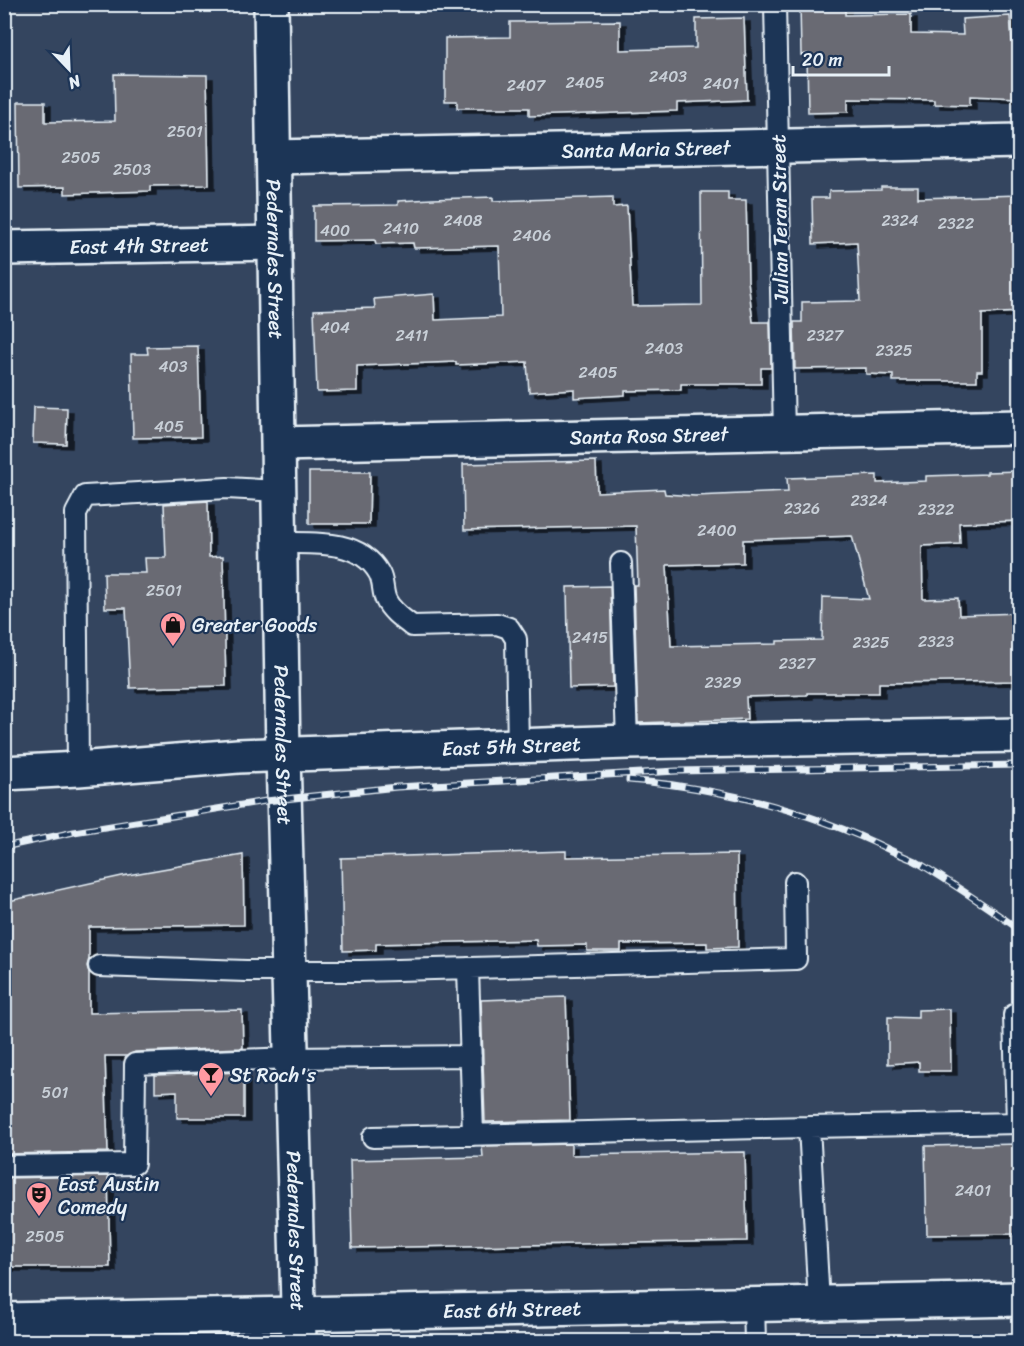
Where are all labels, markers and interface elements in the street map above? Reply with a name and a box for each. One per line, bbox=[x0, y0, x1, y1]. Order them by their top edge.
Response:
north arrow bbox=[39, 39, 99, 99]
scale bar bbox=[793, 39, 889, 77]
text: 20 m bbox=[802, 44, 842, 76]
house number: 2403 bbox=[649, 62, 687, 91]
text: N bbox=[63, 66, 86, 98]
house number: 2405 bbox=[565, 68, 605, 97]
house number: 2401 bbox=[703, 69, 739, 98]
house number: 2407 bbox=[507, 71, 546, 100]
house number: 2501 bbox=[167, 117, 203, 146]
street label: Santa Maria Street bbox=[561, 130, 732, 168]
street label: Julian Teran Street bbox=[761, 134, 799, 305]
house number: 2505 bbox=[62, 143, 101, 172]
house number: 2503 bbox=[113, 155, 151, 184]
street label: Pedernales Street bbox=[256, 179, 294, 340]
house number: 2408 bbox=[444, 206, 483, 235]
house number: 2324 bbox=[881, 206, 919, 235]
house number: 2322 bbox=[938, 209, 974, 238]
house number: 2410 bbox=[383, 214, 419, 243]
house number: 400 bbox=[320, 216, 350, 245]
house number: 2406 bbox=[513, 221, 551, 250]
street label: East 4th Street bbox=[69, 227, 209, 264]
house number: 404 bbox=[320, 313, 350, 342]
house number: 2411 bbox=[396, 321, 429, 350]
house number: 2327 bbox=[807, 321, 844, 350]
house number: 2403 bbox=[645, 334, 683, 363]
house number: 2325 bbox=[875, 336, 913, 365]
house number: 403 bbox=[159, 352, 188, 381]
house number: 2405 bbox=[578, 358, 618, 387]
house number: 405 bbox=[154, 412, 184, 441]
street label: Santa Rosa Street bbox=[569, 416, 729, 455]
house number: 2324 bbox=[850, 486, 888, 515]
house number: 2326 bbox=[784, 494, 820, 523]
house number: 2322 bbox=[918, 495, 954, 524]
house number: 2400 bbox=[697, 516, 737, 545]
house number: 2501 bbox=[146, 576, 182, 605]
place label: Greater Goods bbox=[192, 608, 318, 643]
shop icon: Greater Goods bbox=[158, 610, 188, 648]
house number: 2415 bbox=[572, 623, 608, 652]
house number: 2323 bbox=[918, 627, 954, 656]
house number: 2325 bbox=[852, 628, 890, 657]
house number: 2327 bbox=[779, 649, 816, 678]
street label: Pedernales Street bbox=[264, 665, 302, 826]
house number: 2329 bbox=[704, 668, 742, 697]
street label: East 5th Street bbox=[441, 726, 582, 766]
place label: St Roch's bbox=[230, 1058, 317, 1093]
bar icon: St Roch's bbox=[196, 1060, 226, 1098]
house number: 501 bbox=[42, 1078, 69, 1107]
street label: Pedernales Street bbox=[276, 1150, 316, 1312]
place label: East Austin Comedy bbox=[58, 1167, 159, 1225]
house number: 2401 bbox=[955, 1176, 991, 1205]
theatre icon: East Austin Comedy bbox=[24, 1180, 54, 1218]
house number: 2505 bbox=[26, 1222, 65, 1251]
street label: East 6th Street bbox=[442, 1291, 582, 1328]

